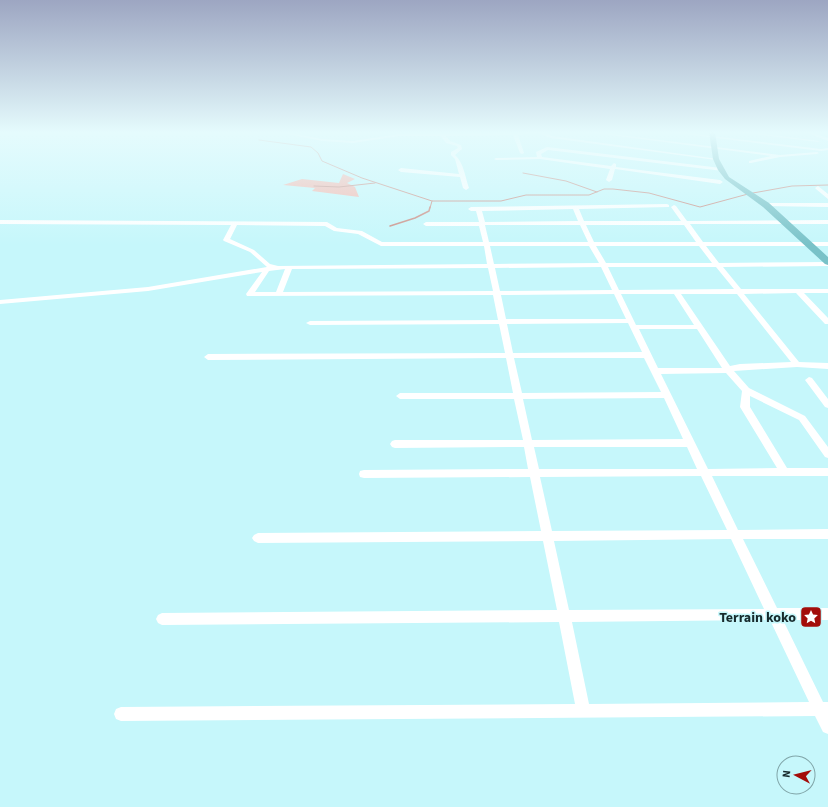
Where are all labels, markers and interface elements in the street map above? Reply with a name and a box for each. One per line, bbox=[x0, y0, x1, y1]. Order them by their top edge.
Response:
place icon: Terrain koko bbox=[798, 604, 824, 630]
place label: Terrain koko bbox=[719, 608, 796, 628]
north arrow bbox=[776, 755, 816, 795]
text: N bbox=[779, 769, 794, 778]

